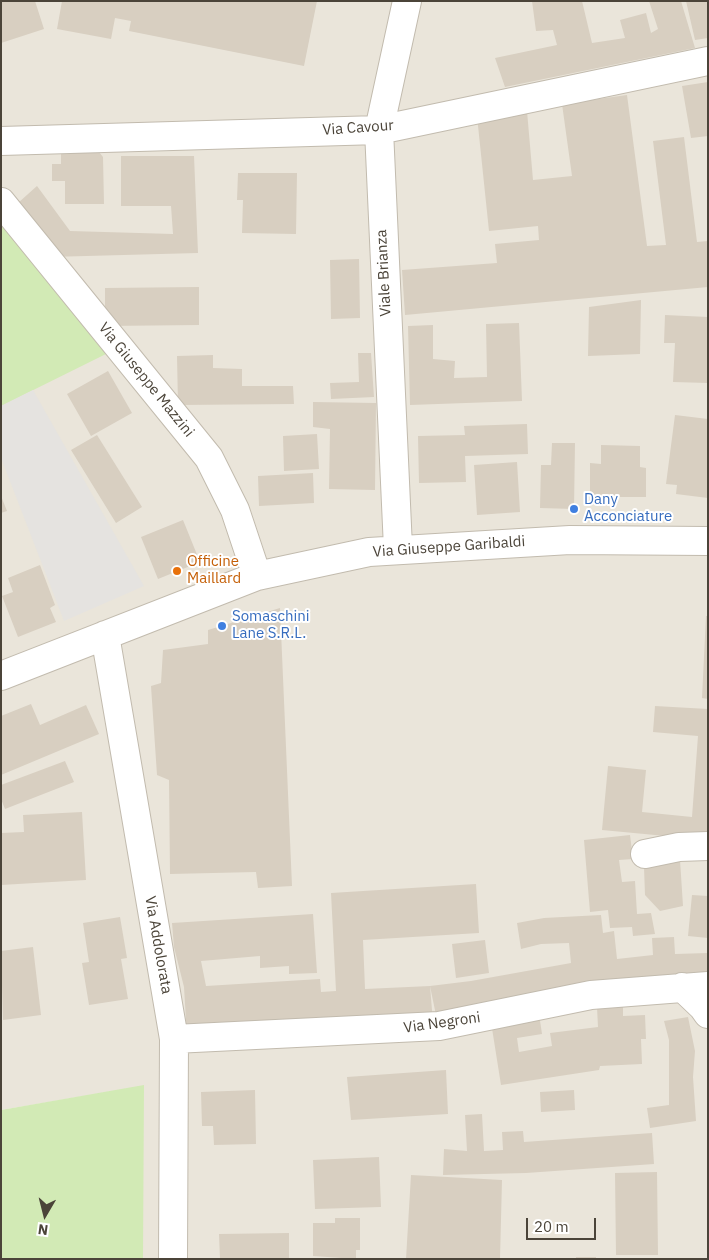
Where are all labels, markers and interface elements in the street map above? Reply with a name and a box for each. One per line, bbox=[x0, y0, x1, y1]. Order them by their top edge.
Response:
street label: Via Cavour bbox=[322, 117, 394, 139]
street label: Viale Brianza bbox=[373, 229, 395, 317]
street label: Via Giuseppe Mazzini bbox=[94, 319, 198, 441]
place label: Dany Acconciature bbox=[584, 491, 672, 526]
marker: Dany Acconciature bbox=[568, 503, 580, 515]
street label: Via Giuseppe Garibaldi bbox=[372, 533, 526, 561]
place label: Officine Maillard bbox=[187, 553, 241, 588]
marker: Officine Maillard bbox=[171, 565, 183, 577]
place label: Somaschini Lane S.R.L. bbox=[232, 608, 310, 643]
marker: Somaschini Lane S.R.L. bbox=[216, 620, 228, 632]
street label: Via Addolorata bbox=[141, 895, 175, 995]
street label: Via Negroni bbox=[402, 1009, 482, 1037]
north arrow bbox=[20, 1190, 70, 1240]
scale bar bbox=[529, 1208, 599, 1240]
text: 20 m bbox=[534, 1217, 569, 1236]
text: N bbox=[37, 1220, 49, 1239]

